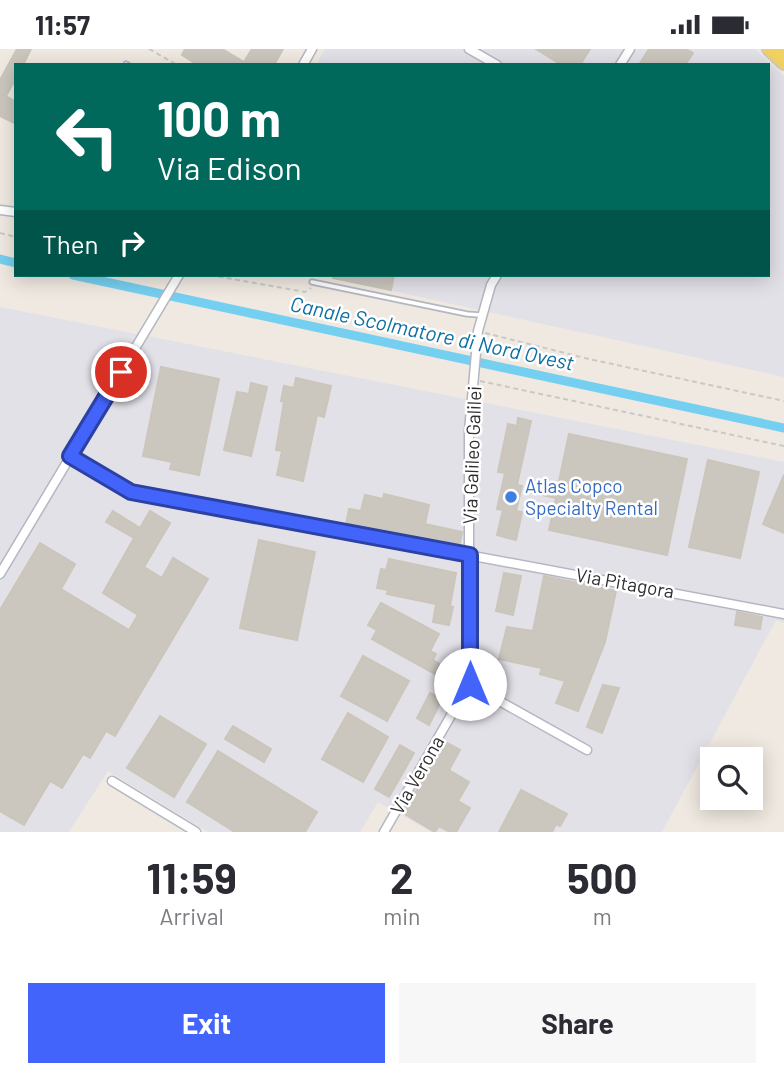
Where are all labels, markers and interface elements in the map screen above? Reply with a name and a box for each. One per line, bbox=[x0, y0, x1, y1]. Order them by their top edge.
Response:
text: 11:57 bbox=[35, 9, 90, 40]
text: 100 m bbox=[157, 88, 281, 147]
icon: left bbox=[42, 91, 133, 182]
text: Via Edison bbox=[157, 148, 302, 186]
icon: right bbox=[113, 224, 151, 262]
text: Then bbox=[42, 228, 99, 259]
water label: Canale Scolmatore di Nord Ovest bbox=[288, 290, 577, 375]
pin bbox=[91, 342, 151, 402]
icon: arrive bbox=[102, 353, 140, 391]
street label: Via Galileo Galilei bbox=[458, 385, 485, 525]
place label: Atlas Copco Specialty Rental bbox=[525, 474, 658, 519]
marker: Atlas Copco Specialty Rental bbox=[503, 489, 519, 505]
street label: Via Pitagora bbox=[574, 563, 676, 602]
position arrow bbox=[433, 647, 507, 721]
street label: Via Verona bbox=[385, 731, 448, 818]
map controls bbox=[700, 747, 763, 810]
button: search bbox=[700, 747, 763, 810]
text: 11:59 bbox=[146, 852, 237, 902]
text: 2 bbox=[390, 852, 414, 902]
text: 500 bbox=[567, 852, 638, 902]
text: Arrival bbox=[159, 902, 224, 930]
text: min bbox=[383, 902, 421, 930]
text: m bbox=[593, 902, 612, 930]
button: Exit bbox=[28, 983, 385, 1063]
button: Share bbox=[399, 983, 756, 1063]

